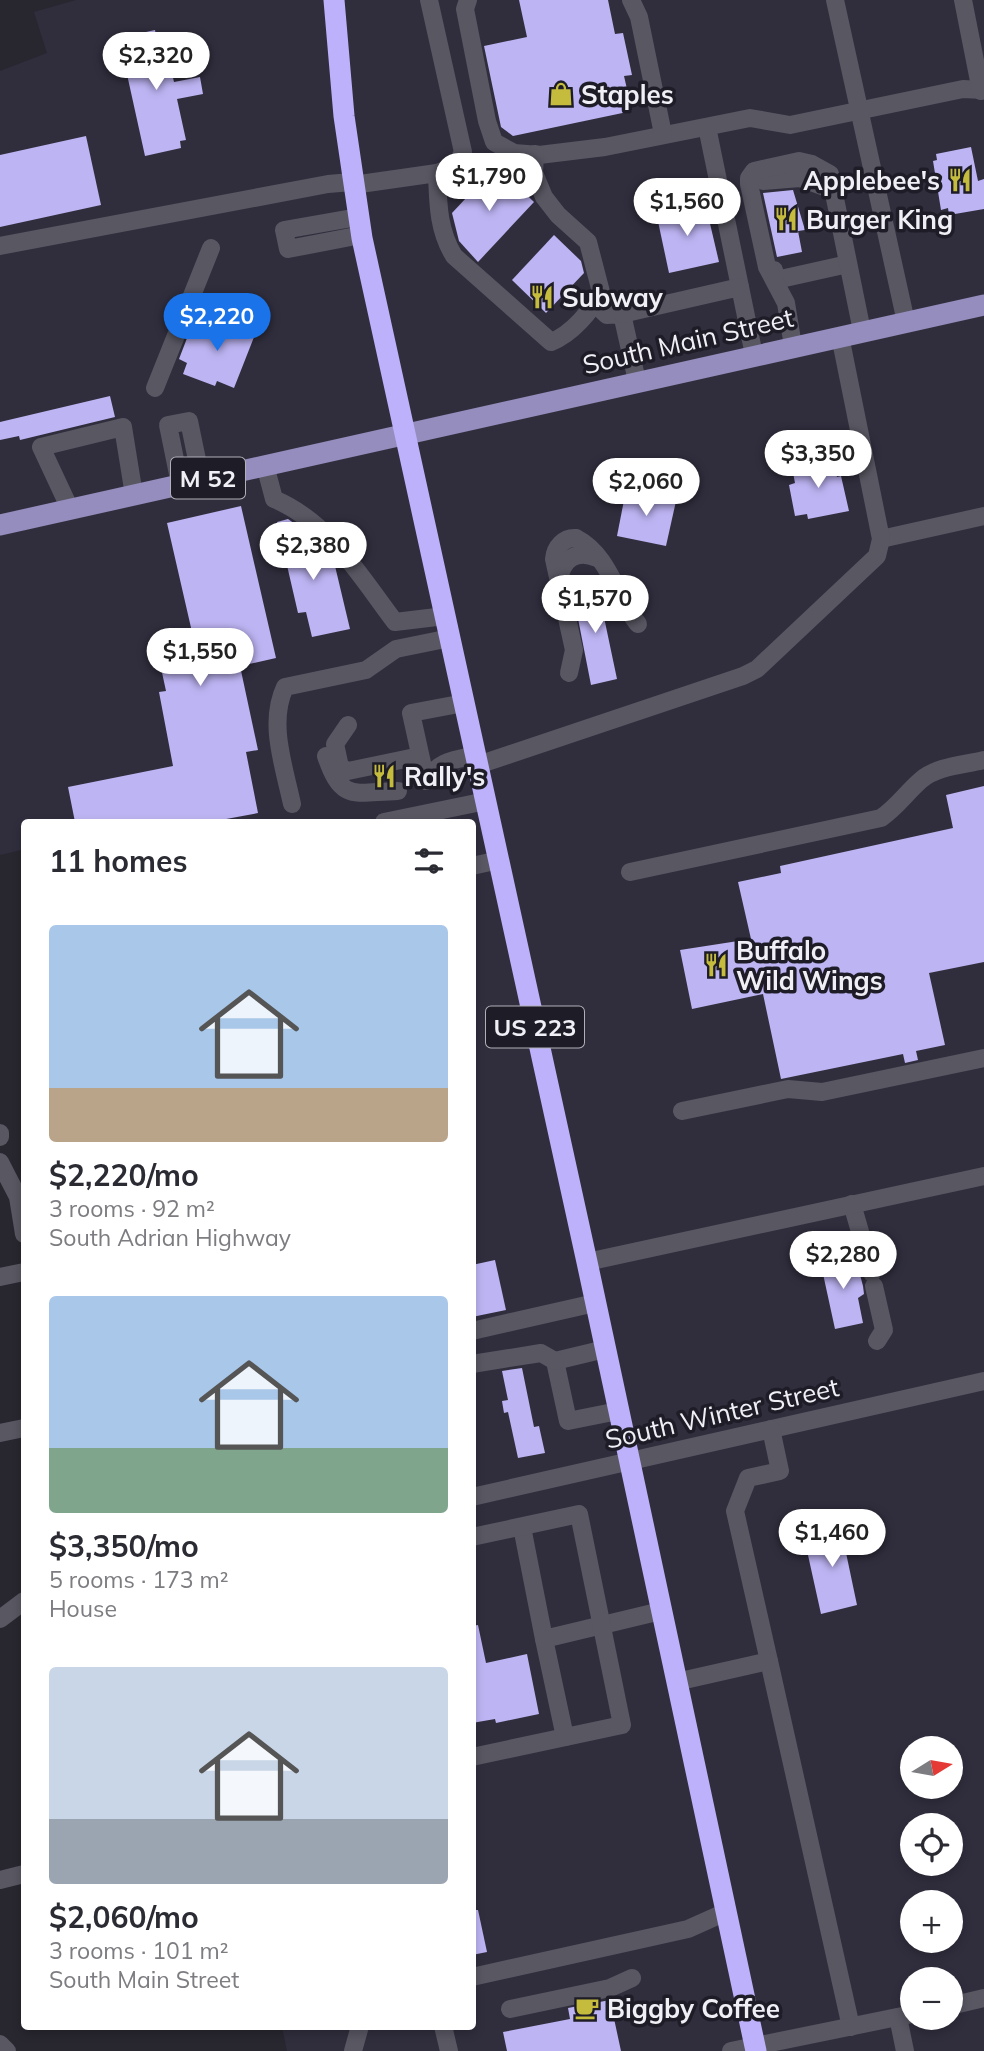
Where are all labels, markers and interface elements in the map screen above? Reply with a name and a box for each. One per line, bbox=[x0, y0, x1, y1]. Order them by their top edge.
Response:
pin: $2,320 bbox=[99, 32, 213, 92]
text: $2,320 bbox=[119, 40, 193, 69]
place label: Staples bbox=[581, 78, 674, 111]
shop icon: Staples bbox=[547, 80, 575, 108]
pin: $1,790 bbox=[432, 154, 546, 213]
text: $1,790 bbox=[452, 161, 526, 190]
place label: Applebee's bbox=[803, 164, 940, 197]
restaurant icon: Applebee's bbox=[946, 166, 974, 194]
pin: $1,560 bbox=[630, 178, 744, 238]
text: $1,560 bbox=[650, 186, 724, 215]
place label: Burger King bbox=[806, 203, 953, 236]
restaurant icon: Burger King bbox=[772, 205, 800, 233]
place label: Subway bbox=[562, 281, 664, 314]
restaurant icon: Subway bbox=[528, 283, 556, 311]
pin: $2,220 bbox=[160, 294, 274, 353]
text: $2,220 bbox=[180, 301, 254, 330]
street label: South Main Street bbox=[579, 301, 797, 381]
pin: $3,350 bbox=[761, 430, 875, 490]
text: $3,350 bbox=[781, 438, 855, 467]
road number: M 52 bbox=[171, 458, 245, 499]
pin: $2,060 bbox=[589, 458, 703, 518]
text: $2,060 bbox=[609, 466, 683, 495]
pin: $2,380 bbox=[256, 522, 370, 582]
text: $2,380 bbox=[276, 530, 350, 559]
pin: $1,570 bbox=[538, 576, 652, 635]
text: $1,570 bbox=[558, 583, 632, 612]
pin: $1,550 bbox=[143, 628, 257, 688]
text: $1,550 bbox=[163, 636, 237, 665]
place label: Rally's bbox=[404, 760, 485, 793]
restaurant icon: Rally's bbox=[370, 762, 398, 790]
text: 11 homes bbox=[49, 842, 188, 880]
icon: filters bbox=[410, 842, 448, 880]
place label: Buffalo Wild Wings bbox=[736, 934, 883, 997]
restaurant icon: Buffalo Wild Wings bbox=[702, 951, 730, 979]
icon: home bbox=[186, 971, 312, 1097]
road number: US 223 bbox=[486, 1007, 584, 1048]
text: $2,220/mo bbox=[49, 1156, 199, 1194]
text: 3 rooms · 92 m² bbox=[49, 1194, 215, 1223]
text: South Adrian Highway bbox=[49, 1223, 291, 1252]
pin: $2,280 bbox=[786, 1232, 900, 1291]
text: $2,280 bbox=[806, 1239, 880, 1268]
icon: home bbox=[186, 1342, 312, 1468]
street label: South Winter Street bbox=[602, 1370, 842, 1456]
pin: $1,460 bbox=[775, 1510, 889, 1569]
text: $1,460 bbox=[795, 1517, 869, 1546]
text: $3,350/mo bbox=[49, 1527, 199, 1565]
text: 5 rooms · 173 m² bbox=[49, 1565, 229, 1594]
text: House bbox=[49, 1594, 117, 1623]
icon: home bbox=[186, 1713, 312, 1839]
north arrow bbox=[900, 1736, 962, 1799]
map controls bbox=[900, 1736, 963, 2030]
button: locate bbox=[900, 1813, 963, 1876]
button: + bbox=[900, 1890, 963, 1953]
text: $2,060/mo bbox=[49, 1898, 199, 1936]
text: 3 rooms · 101 m² bbox=[49, 1936, 229, 1965]
text: South Main Street bbox=[49, 1965, 239, 1994]
button: − bbox=[900, 1967, 963, 2030]
place label: Biggby Coffee bbox=[607, 1992, 780, 2025]
cafe icon: Biggby Coffee bbox=[573, 1994, 601, 2022]

